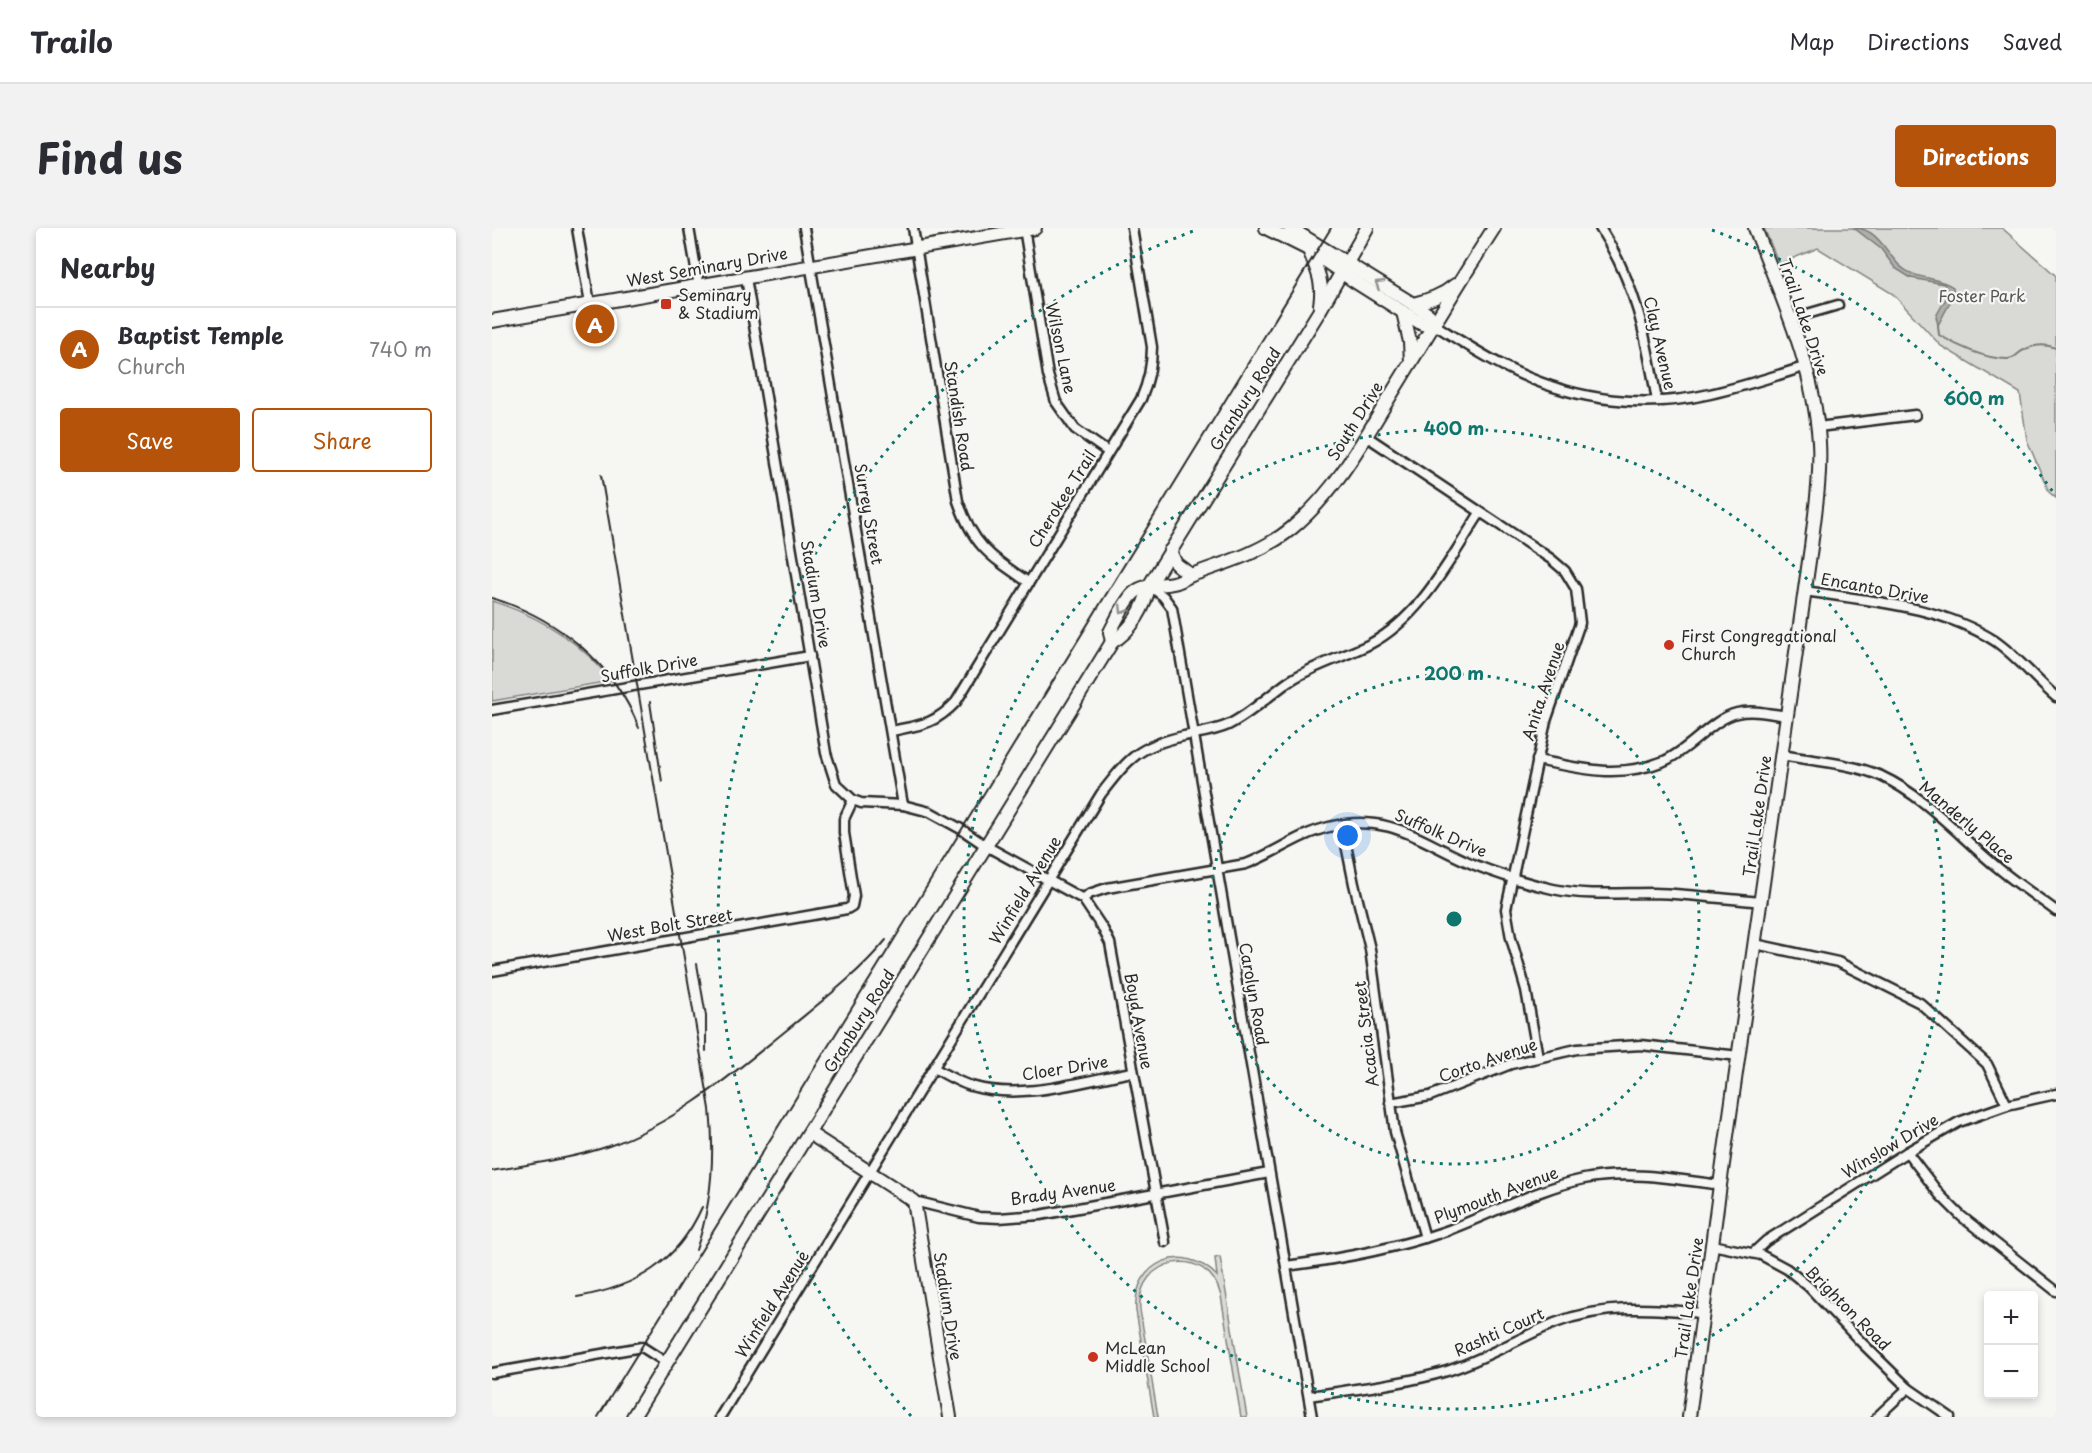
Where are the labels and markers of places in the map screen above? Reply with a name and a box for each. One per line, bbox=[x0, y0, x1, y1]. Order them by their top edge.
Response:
place label: Seminary & Stadium bbox=[678, 282, 759, 324]
marker: Seminary & Stadium bbox=[659, 297, 673, 311]
pin: A bbox=[576, 302, 614, 346]
place label: First Congregational Church bbox=[1681, 623, 1837, 665]
marker: First Congregational Church bbox=[1662, 638, 1676, 652]
centre of rings bbox=[1444, 909, 1464, 929]
place label: McLean Middle School bbox=[1105, 1335, 1210, 1377]
marker: McLean Middle School bbox=[1086, 1350, 1100, 1364]

